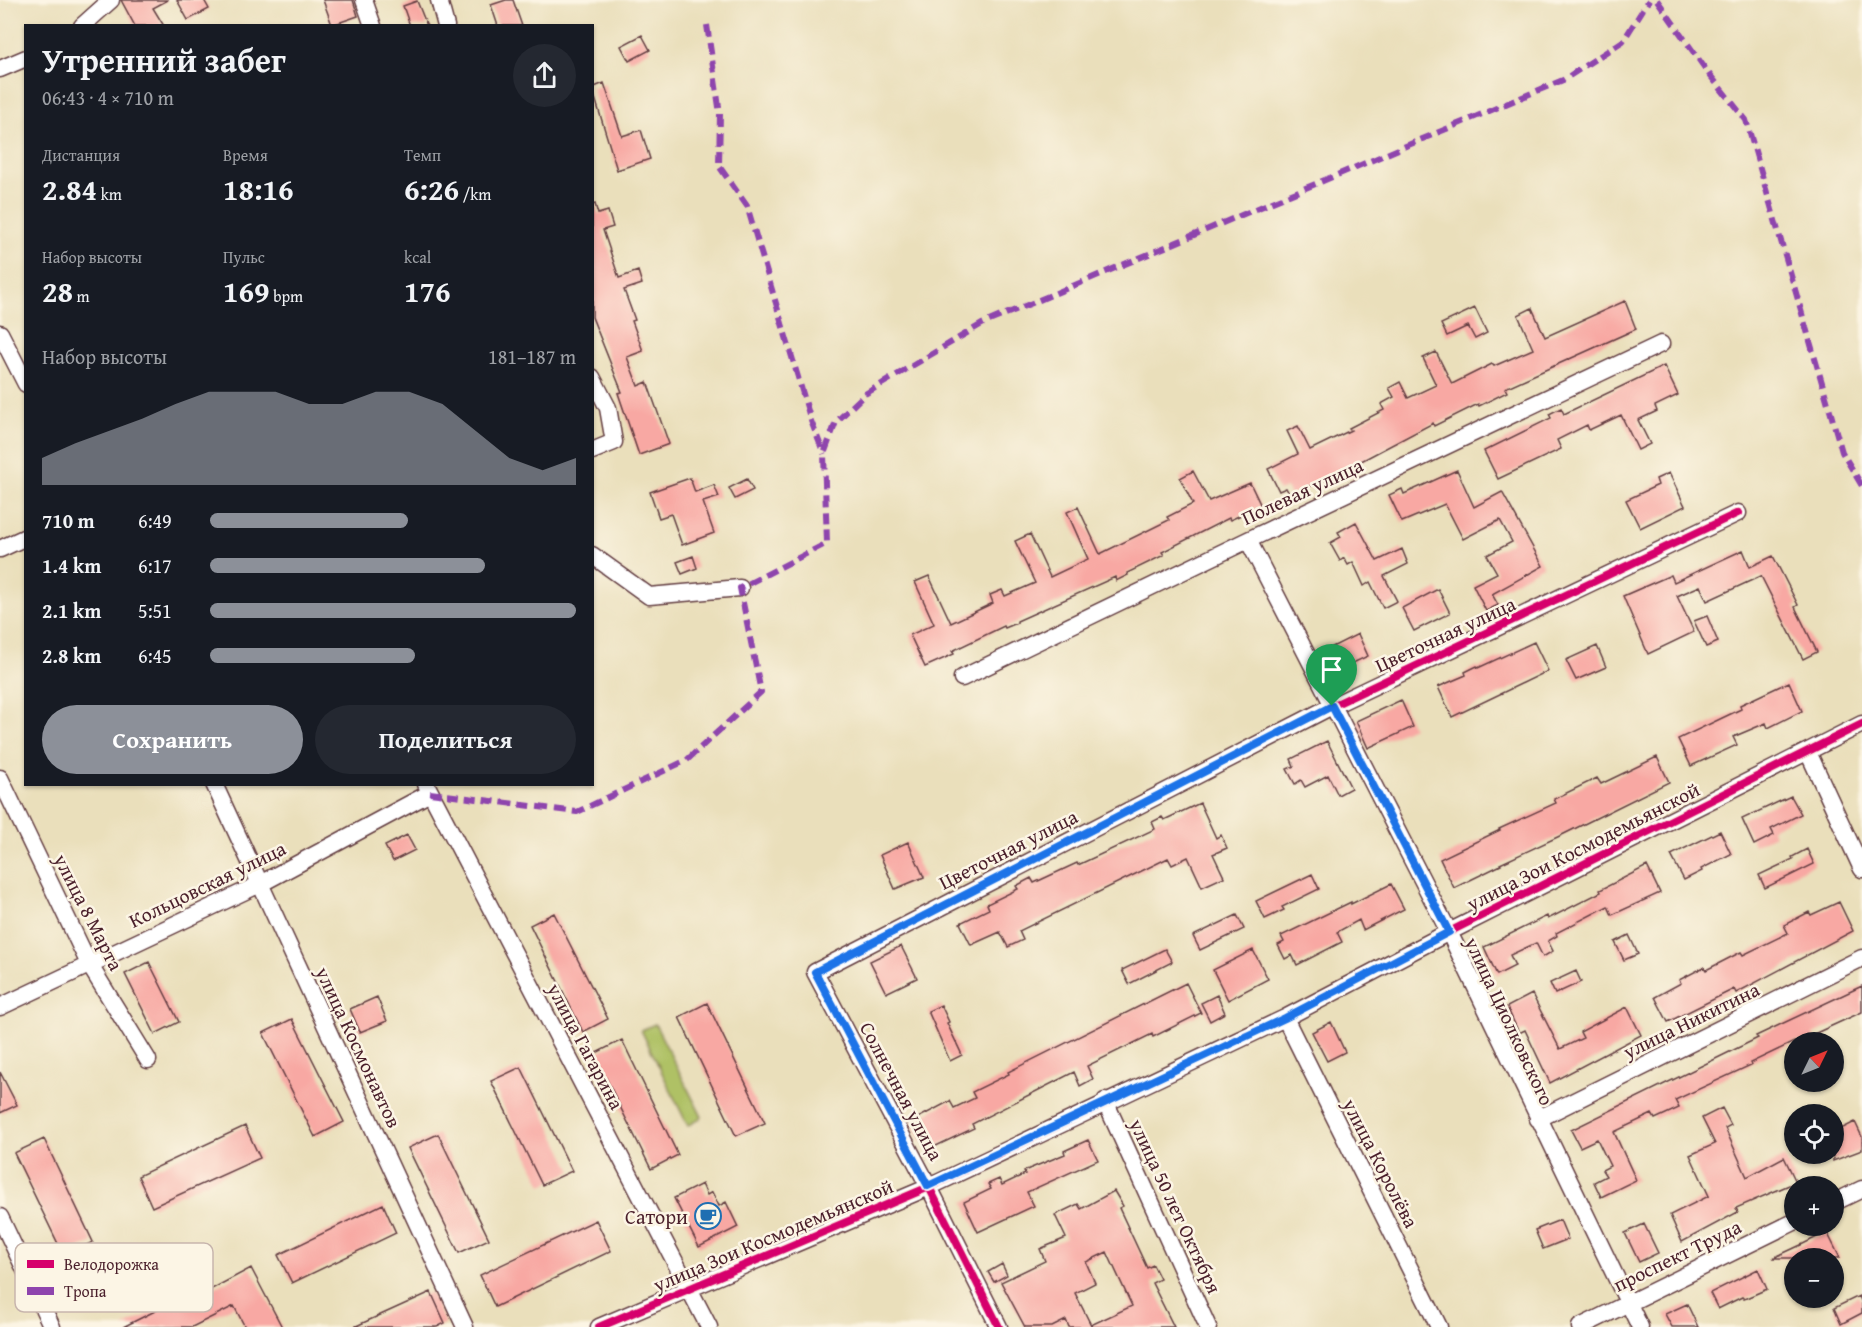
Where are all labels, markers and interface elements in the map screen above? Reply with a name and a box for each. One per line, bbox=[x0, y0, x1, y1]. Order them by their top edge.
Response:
text: Утренний забег bbox=[42, 36, 286, 84]
button: share bbox=[513, 44, 576, 107]
text: 06:43 · 4 × 710 m bbox=[42, 83, 174, 112]
text: Дистанция bbox=[42, 143, 120, 167]
text: Время bbox=[223, 143, 268, 167]
text: Темп bbox=[404, 143, 441, 167]
text: 2.84 bbox=[42, 167, 97, 211]
text: 18:16 bbox=[223, 167, 294, 211]
text: 6:26 bbox=[404, 167, 459, 211]
text: km bbox=[97, 182, 122, 206]
text: /km bbox=[459, 182, 491, 206]
text: Набор высоты bbox=[42, 245, 142, 269]
text: Пульс bbox=[223, 245, 265, 269]
text: kcal bbox=[404, 245, 431, 269]
text: 28 bbox=[42, 269, 73, 313]
text: 169 bbox=[223, 269, 270, 313]
text: 176 bbox=[404, 269, 451, 313]
text: m bbox=[73, 284, 90, 308]
text: bpm bbox=[270, 284, 303, 308]
text: Набор высоты bbox=[42, 342, 167, 371]
text: 181–187 m bbox=[488, 342, 576, 371]
street label: Полевая улица bbox=[1236, 450, 1368, 532]
text: 710 m bbox=[42, 506, 95, 535]
text: 6:49 bbox=[138, 506, 172, 535]
text: 1.4 km bbox=[42, 551, 101, 580]
text: 6:17 bbox=[138, 551, 172, 580]
street label: Цветочная улица bbox=[1370, 588, 1521, 679]
text: 2.1 km bbox=[42, 596, 101, 625]
text: 5:51 bbox=[138, 596, 172, 625]
text: 2.8 km bbox=[42, 641, 101, 670]
text: 6:45 bbox=[138, 641, 172, 670]
pin bbox=[1306, 644, 1357, 706]
icon: arrive bbox=[1315, 653, 1348, 686]
button: Сохранить bbox=[42, 705, 303, 774]
button: Поделиться bbox=[315, 705, 576, 774]
street label: улица Зои Космодемьянской bbox=[1460, 774, 1705, 918]
street label: Цветочная улица bbox=[934, 801, 1083, 896]
street label: Кольцовская улица bbox=[124, 833, 291, 935]
street label: улица 8 Марта bbox=[47, 848, 131, 976]
street label: улица Циолковского bbox=[1458, 931, 1562, 1110]
street label: улица Космонавтов bbox=[309, 961, 409, 1132]
street label: улица Никитина bbox=[1617, 974, 1765, 1066]
street label: улица Гагарина bbox=[540, 977, 632, 1115]
street label: Солнечная улица bbox=[853, 1016, 951, 1166]
north arrow bbox=[1784, 1032, 1844, 1092]
map controls bbox=[1784, 1032, 1844, 1308]
street label: улица Королёва bbox=[1335, 1092, 1426, 1233]
button: locate bbox=[1784, 1104, 1844, 1164]
street label: улица 50 лет Октября bbox=[1122, 1113, 1229, 1298]
street label: улица Зои Космодемьянской bbox=[648, 1171, 898, 1299]
button: + bbox=[1784, 1176, 1844, 1236]
cafe icon: Сатори bbox=[693, 1201, 723, 1231]
place label: Сатори bbox=[625, 1202, 688, 1231]
street label: проспект Труда bbox=[1608, 1211, 1746, 1298]
legend bbox=[15, 1243, 213, 1312]
button: − bbox=[1784, 1248, 1844, 1308]
text: Велодорожка bbox=[64, 1252, 159, 1276]
text: Тропа bbox=[64, 1279, 107, 1303]

